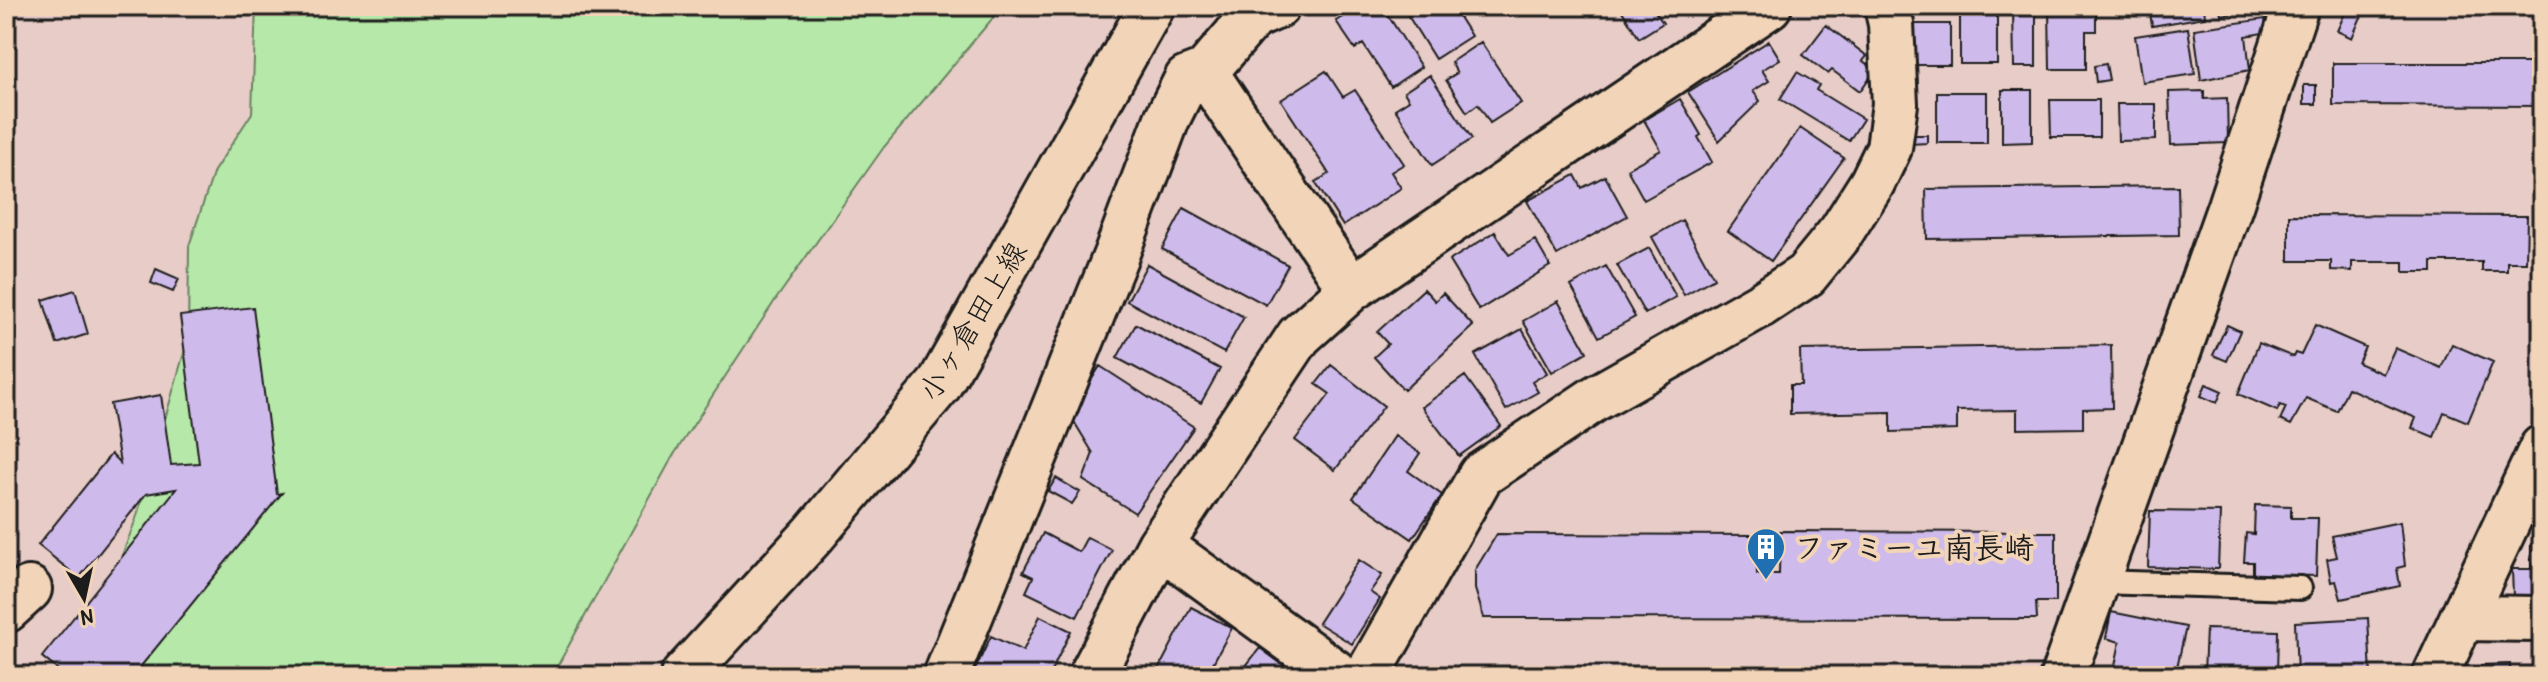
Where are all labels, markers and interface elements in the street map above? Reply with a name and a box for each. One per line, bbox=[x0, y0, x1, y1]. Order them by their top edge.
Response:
street label: 小ヶ倉田上線 bbox=[909, 234, 1035, 408]
building icon: ファミーユ南長崎 bbox=[1745, 526, 1787, 581]
place label: ファミーユ南長崎 bbox=[1794, 527, 2034, 567]
north arrow bbox=[44, 558, 124, 638]
text: N bbox=[79, 602, 95, 634]

